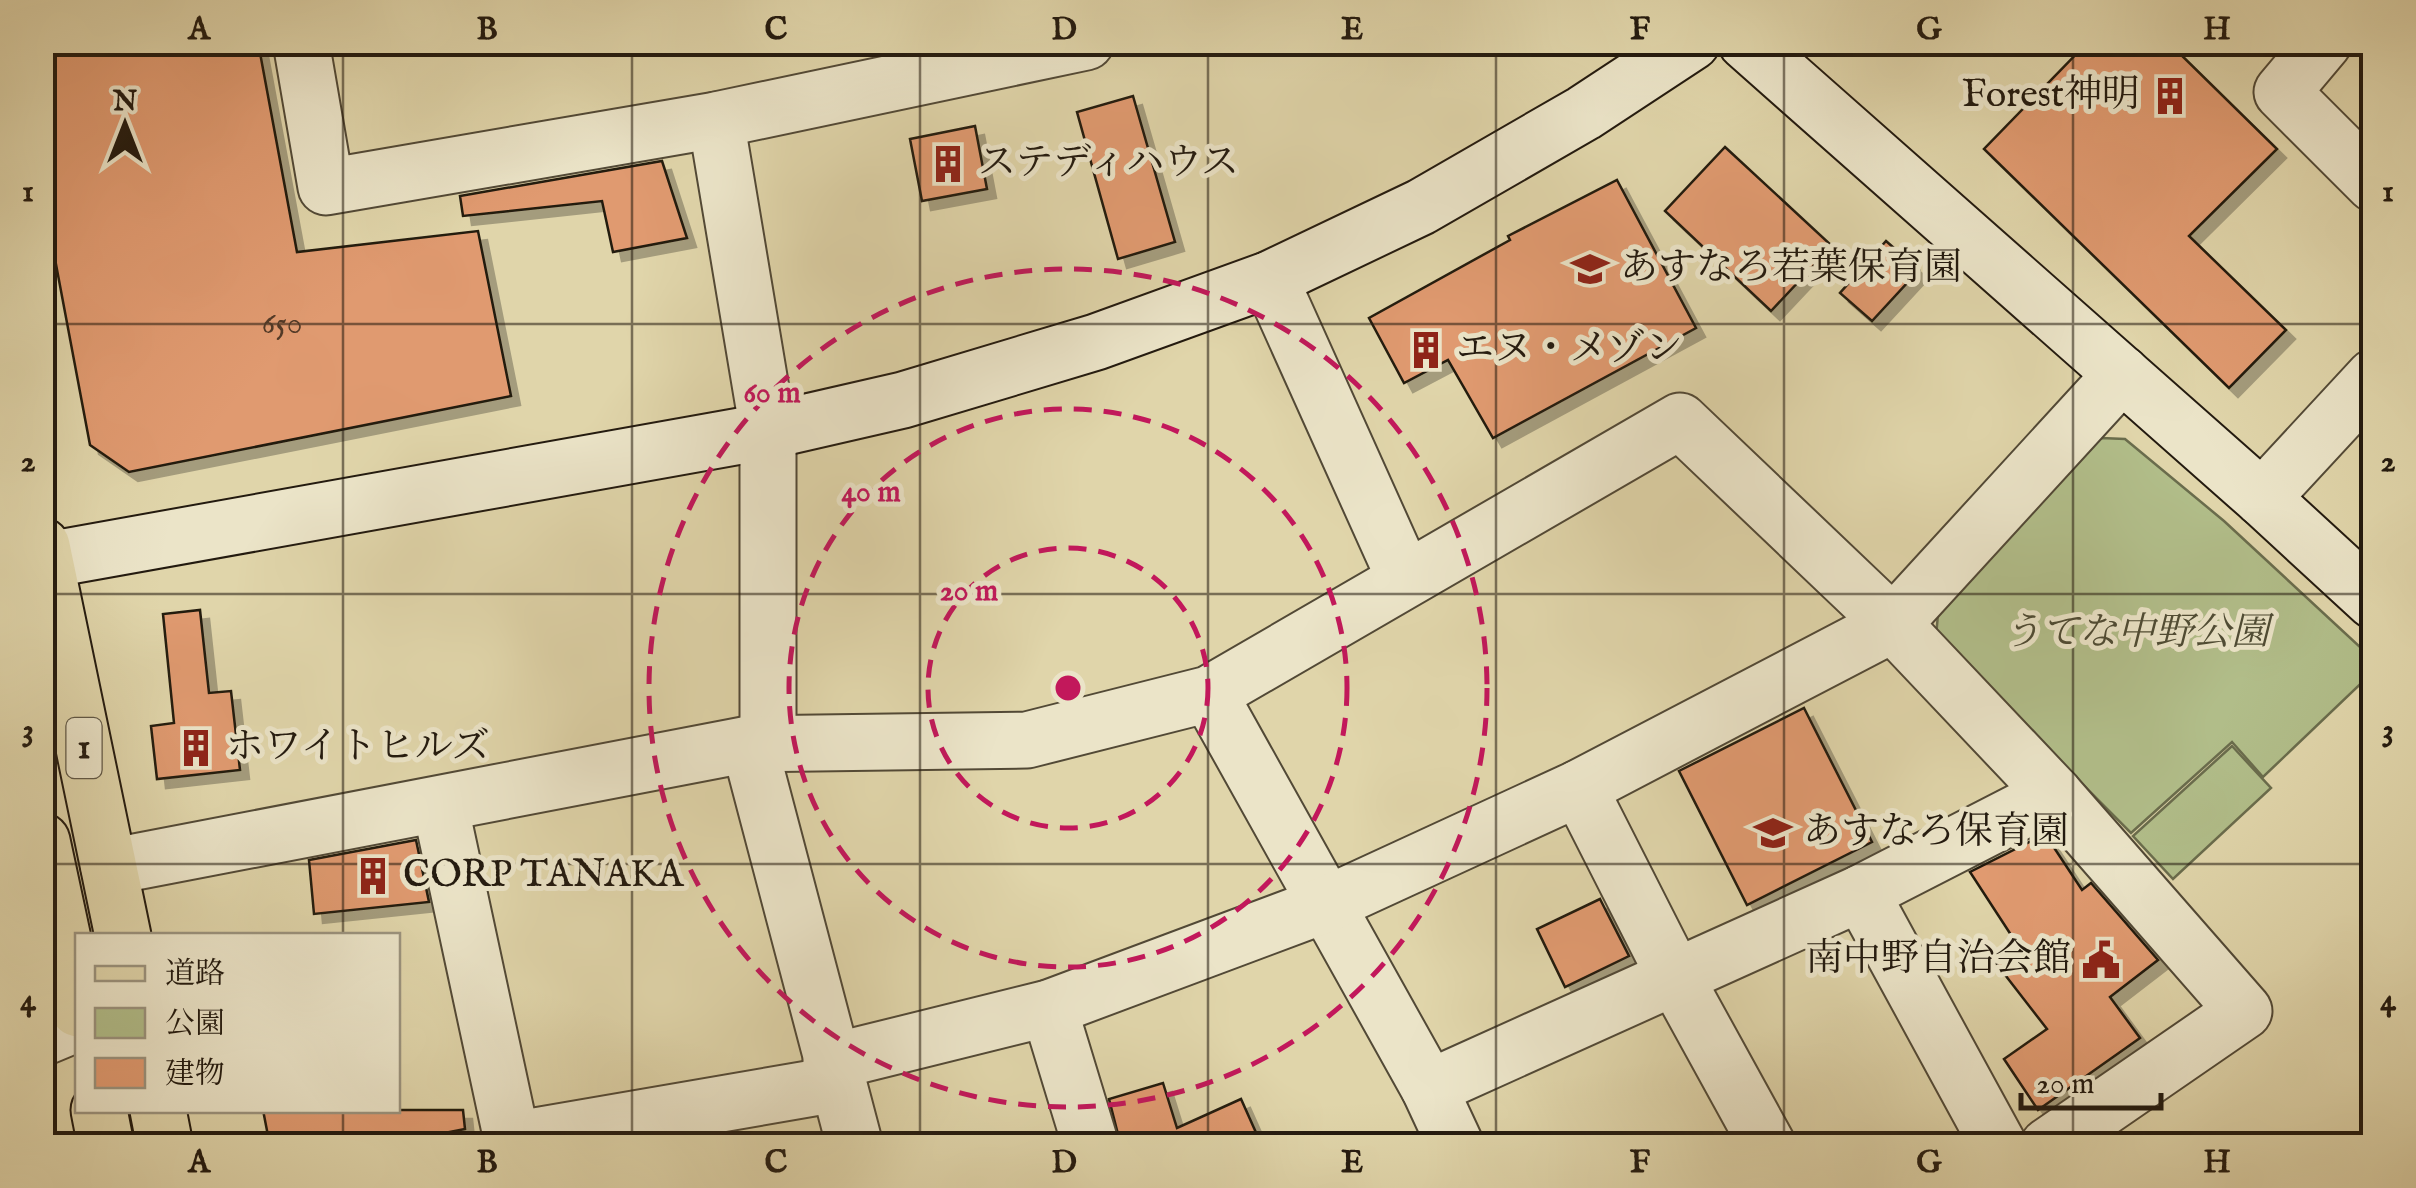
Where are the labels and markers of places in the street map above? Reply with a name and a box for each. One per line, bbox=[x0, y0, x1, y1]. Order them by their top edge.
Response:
place label: Forest神明 bbox=[1962, 72, 2140, 120]
building icon: Forest神明 bbox=[2149, 75, 2191, 117]
place label: ステディハウス bbox=[978, 140, 1239, 188]
building icon: ステディハウス bbox=[927, 143, 969, 185]
place label: あすなろ若葉保育園 bbox=[1620, 245, 1962, 293]
school or university icon: あすなろ若葉保育園 bbox=[1569, 248, 1611, 290]
place label: エヌ・メゾン bbox=[1456, 326, 1683, 374]
building icon: エヌ・メゾン bbox=[1405, 329, 1447, 371]
centre of rings bbox=[1050, 670, 1086, 706]
place label: ホワイトヒルズ bbox=[226, 724, 490, 772]
building icon: ホワイトヒルズ bbox=[175, 727, 217, 769]
place label: あすなろ保育園 bbox=[1803, 809, 2069, 857]
school or university icon: あすなろ保育園 bbox=[1752, 812, 1794, 854]
place label: CORP TANAKA bbox=[403, 852, 685, 900]
building icon: CORP TANAKA bbox=[352, 855, 394, 897]
place label: 南中野自治会館 bbox=[1805, 936, 2071, 984]
public building icon: 南中野自治会館 bbox=[2080, 939, 2122, 981]

